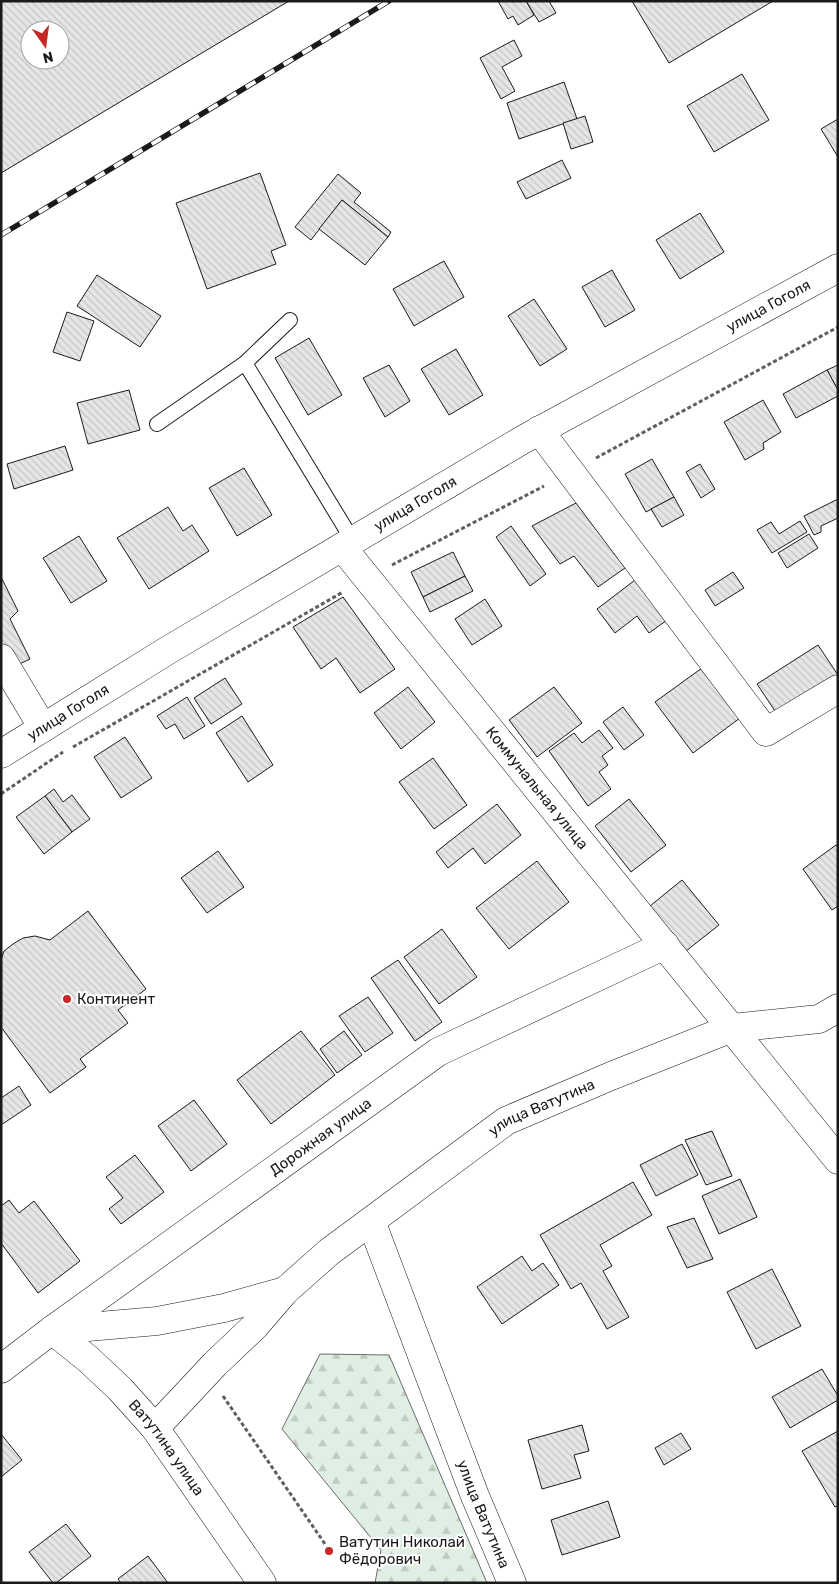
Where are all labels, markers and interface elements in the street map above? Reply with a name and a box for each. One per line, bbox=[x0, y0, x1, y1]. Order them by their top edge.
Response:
north arrow bbox=[20, 20, 70, 70]
text: N bbox=[41, 48, 55, 67]
street label: улица Гоголя bbox=[723, 276, 814, 336]
street label: улица Гоголя bbox=[371, 472, 460, 535]
street label: улица Гоголя bbox=[24, 680, 112, 745]
street label: Коммунальная улица bbox=[482, 723, 592, 853]
place label: Континент bbox=[77, 990, 155, 1008]
marker: Континент bbox=[61, 993, 73, 1005]
street label: улица Ватутина bbox=[485, 1075, 597, 1140]
street label: Дорожная улица bbox=[266, 1094, 375, 1179]
street label: Ватутина улица bbox=[125, 1396, 208, 1499]
street label: улица Ватутина bbox=[453, 1458, 514, 1571]
place label: Ватутин Николай Фёдорович bbox=[339, 1533, 465, 1568]
marker: Ватутин Николай Фёдорович bbox=[323, 1545, 335, 1557]

